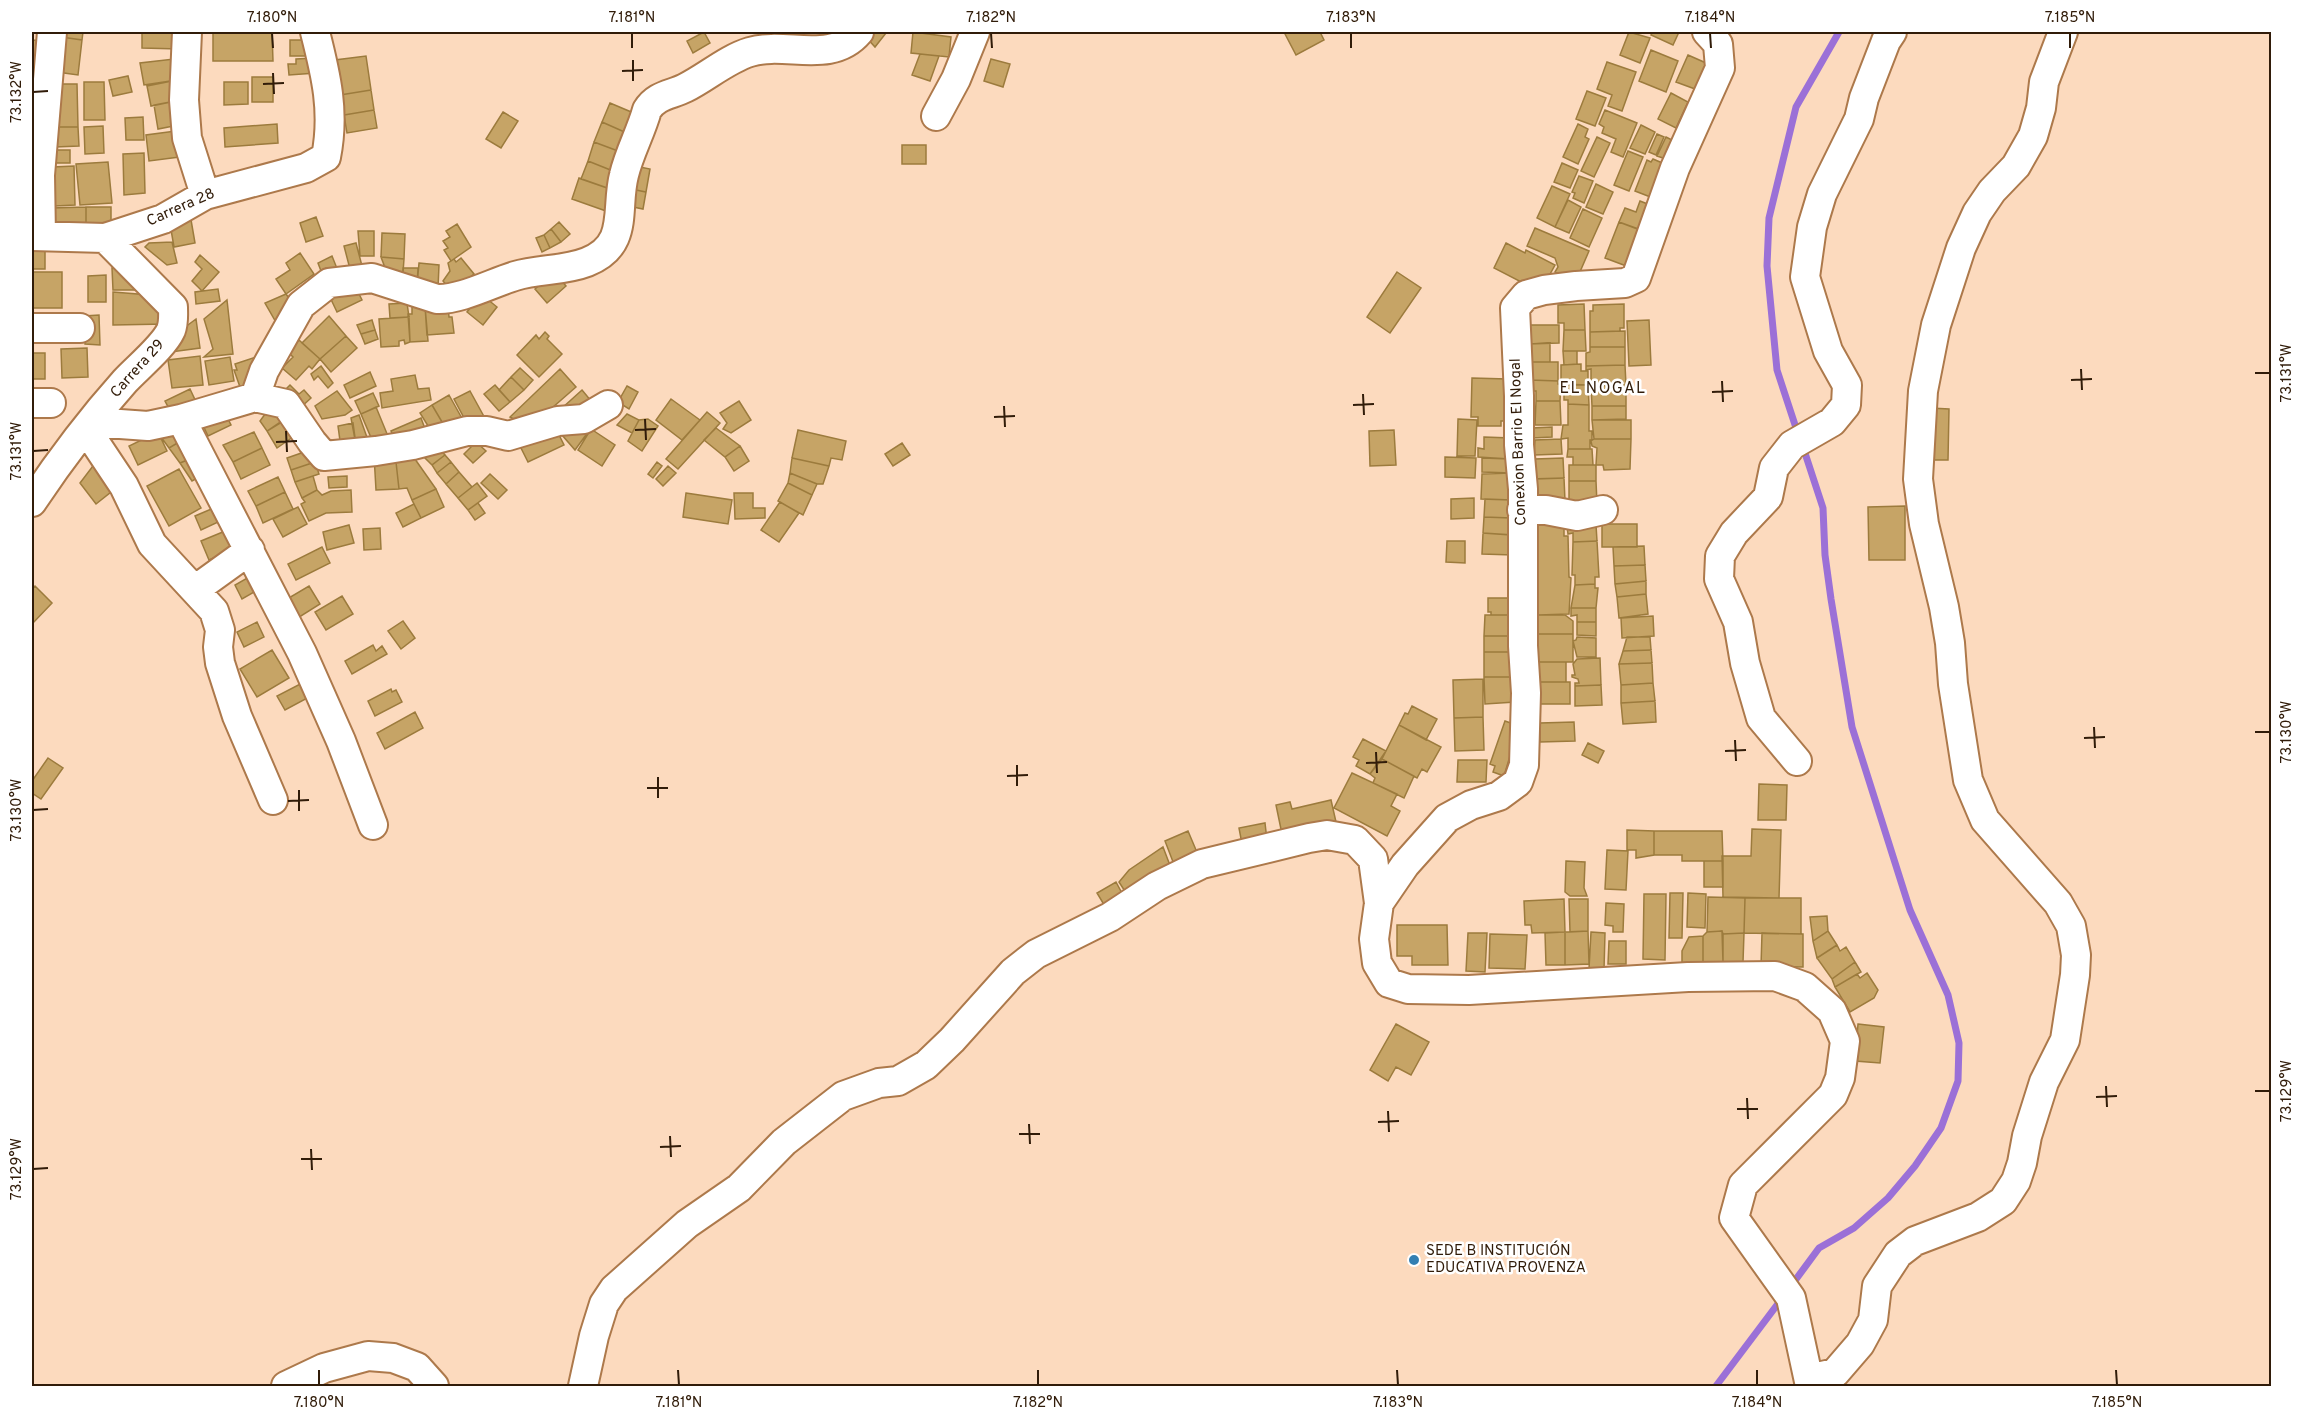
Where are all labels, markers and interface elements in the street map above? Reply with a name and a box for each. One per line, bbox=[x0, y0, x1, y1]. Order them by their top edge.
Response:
text: 7.180°N bbox=[247, 9, 297, 28]
text: 7.181°N bbox=[609, 9, 655, 28]
text: 7.182°N bbox=[966, 9, 1016, 28]
text: 7.183°N bbox=[1326, 9, 1376, 28]
text: 7.184°N bbox=[1685, 9, 1735, 28]
text: 7.185°N bbox=[2045, 9, 2095, 28]
text: 73.132°W bbox=[8, 61, 27, 123]
street label: Carrera 28 bbox=[144, 185, 218, 231]
street label: Carrera 29 bbox=[107, 336, 169, 402]
text: 73.131°W bbox=[2278, 344, 2297, 402]
street label: Conexion Barrio El Nogal bbox=[1507, 358, 1531, 526]
district label: EL NOGAL bbox=[1560, 379, 1646, 399]
text: 73.131°W bbox=[8, 422, 27, 480]
text: 73.130°W bbox=[2278, 701, 2297, 763]
text: 73.130°W bbox=[8, 779, 27, 841]
text: 73.129°W bbox=[2278, 1060, 2297, 1122]
text: 73.129°W bbox=[8, 1138, 27, 1200]
place label: SEDE B INSTITUCIÓN EDUCATIVA PROVENZA bbox=[1426, 1240, 1586, 1278]
marker: SEDE B INSTITUCIÓN EDUCATIVA PROVENZA bbox=[1407, 1253, 1421, 1267]
text: 7.180°N bbox=[294, 1394, 344, 1413]
text: 7.181°N bbox=[656, 1394, 702, 1413]
text: 7.182°N bbox=[1013, 1394, 1063, 1413]
text: 7.183°N bbox=[1373, 1394, 1423, 1413]
text: 7.184°N bbox=[1732, 1394, 1782, 1413]
text: 7.185°N bbox=[2092, 1394, 2142, 1413]

